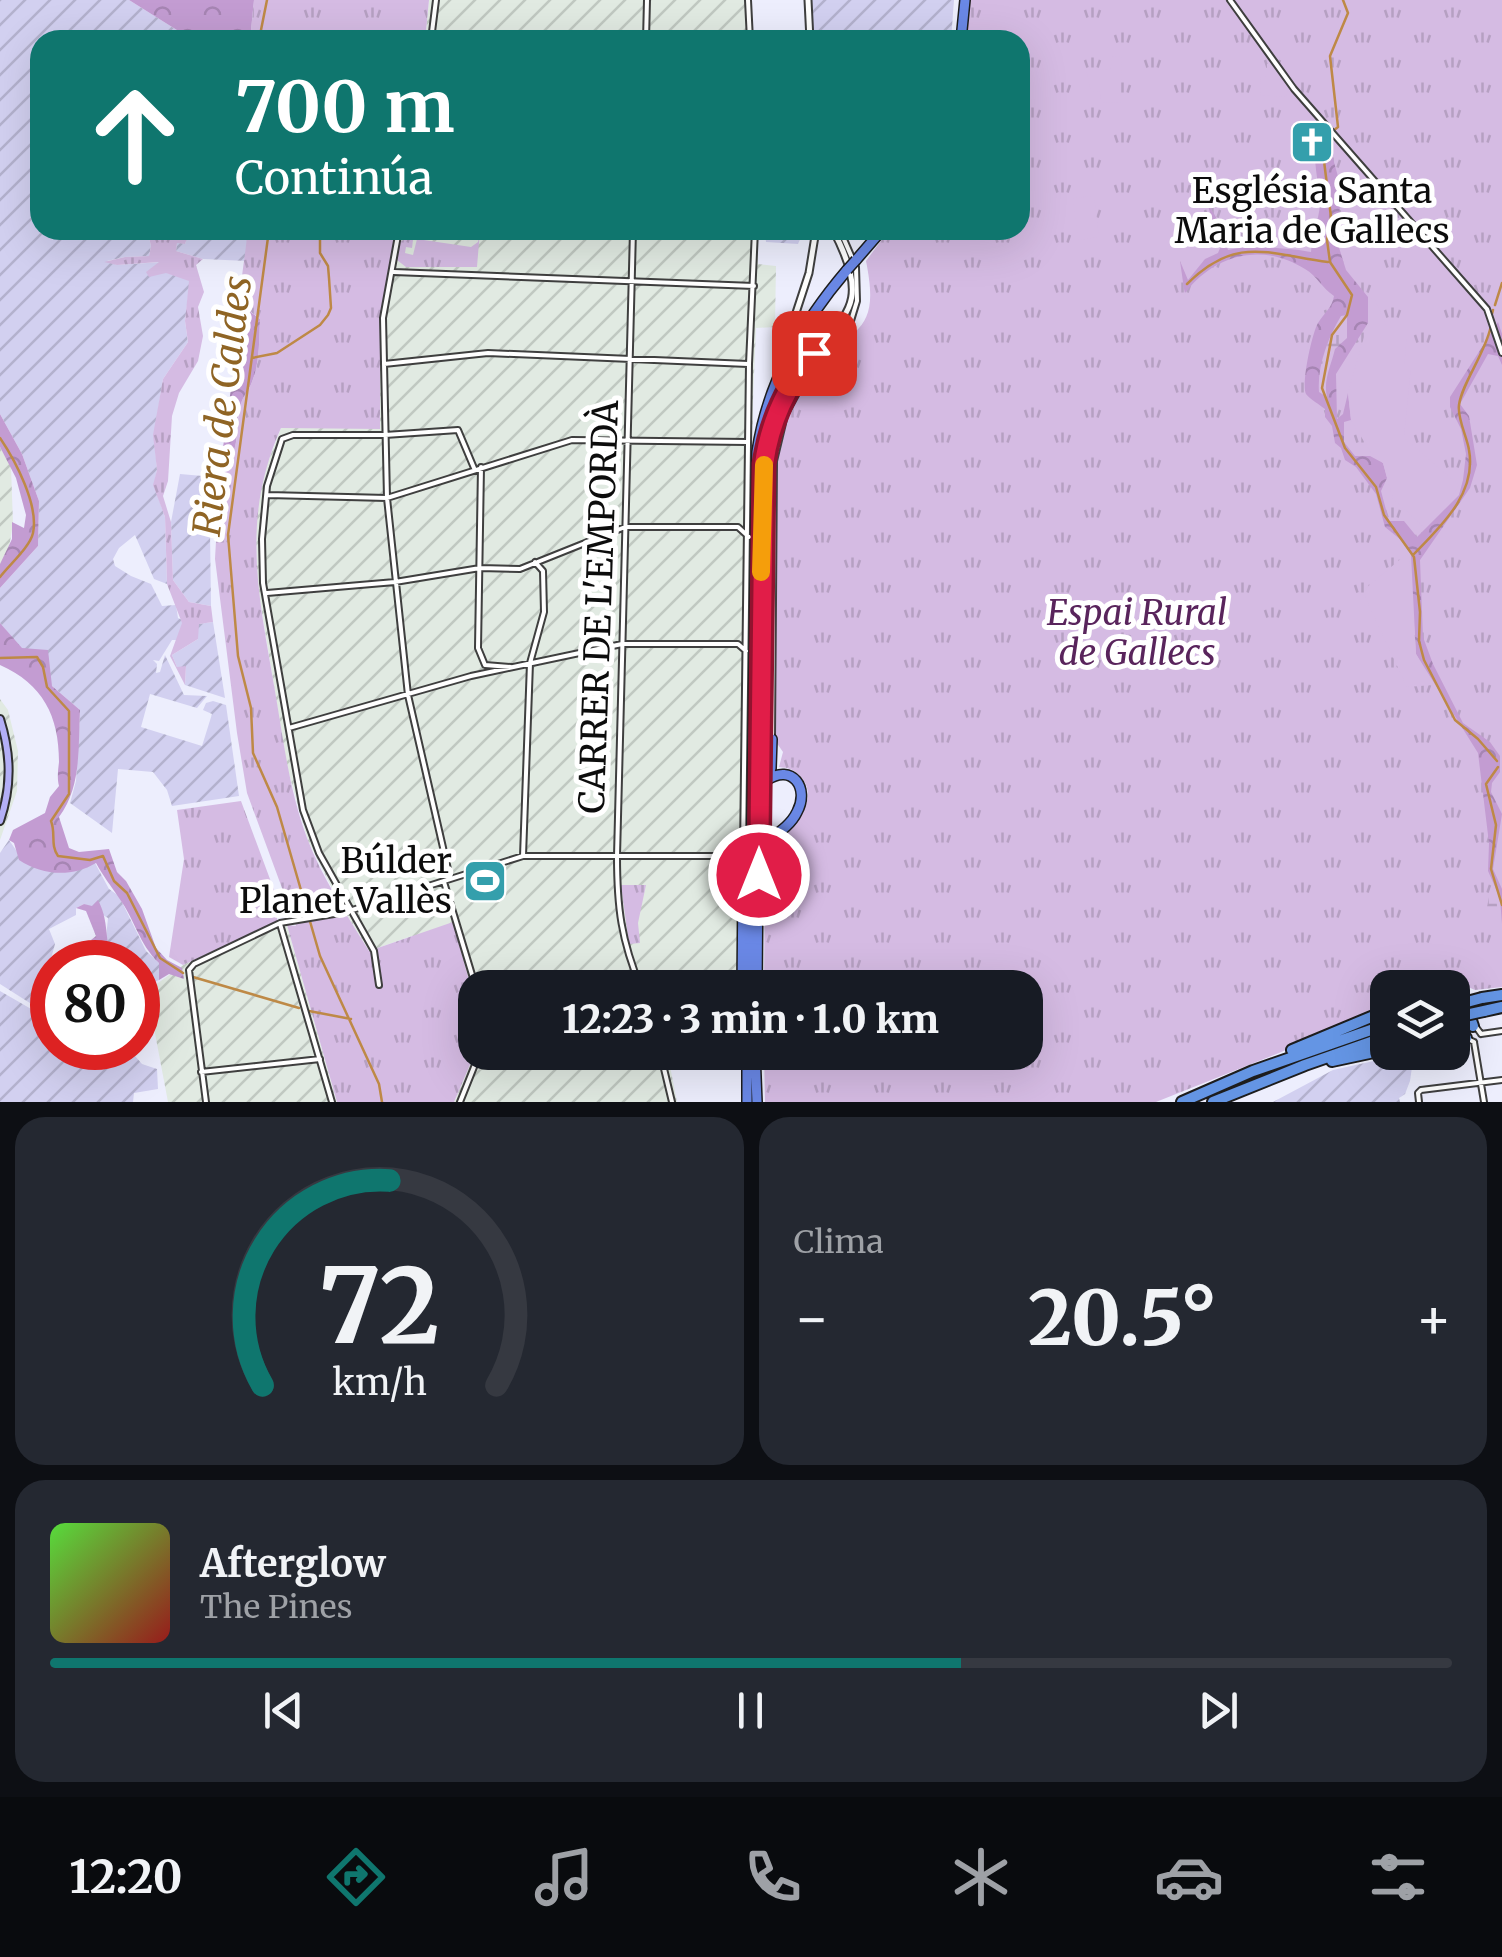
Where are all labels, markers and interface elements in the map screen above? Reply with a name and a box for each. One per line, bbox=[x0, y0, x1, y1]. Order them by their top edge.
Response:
text: 700 m bbox=[235, 63, 455, 151]
icon: ahead bbox=[70, 70, 200, 200]
church icon: Església Santa Maria de Gallecs bbox=[1289, 119, 1335, 165]
text: Continúa bbox=[235, 150, 433, 206]
place label: Església Santa Maria de Gallecs bbox=[1174, 169, 1450, 253]
water label: Riera de Caldes bbox=[183, 273, 261, 539]
pin bbox=[772, 311, 857, 396]
icon: arrive bbox=[787, 326, 842, 381]
street label: CARRER DE L'EMPORDÀ bbox=[569, 399, 628, 814]
park label: Espai Rural de Gallecs bbox=[1047, 591, 1227, 675]
position arrow bbox=[707, 823, 811, 927]
place label: Búlder Planet Vallès bbox=[239, 839, 452, 923]
sports icon: Búlder Planet Vallès bbox=[462, 858, 508, 904]
speed limit sign: 80 bbox=[30, 940, 160, 1070]
map controls bbox=[1370, 970, 1470, 1070]
button: layers bbox=[1370, 970, 1470, 1070]
text: 12:23 · 3 min · 1.0 km bbox=[562, 996, 939, 1043]
text: Clima bbox=[794, 1222, 884, 1262]
text: 72 bbox=[318, 1241, 440, 1371]
text: 20.5° bbox=[1028, 1271, 1218, 1365]
text: − bbox=[794, 1284, 830, 1353]
text: + bbox=[1415, 1284, 1452, 1353]
text: km/h bbox=[332, 1360, 427, 1405]
text: Afterglow bbox=[200, 1540, 386, 1587]
text: The Pines bbox=[200, 1587, 352, 1627]
icon: previous bbox=[256, 1683, 311, 1738]
icon: pause bbox=[723, 1683, 778, 1738]
icon: next bbox=[1191, 1683, 1246, 1738]
icon: directions bbox=[321, 1842, 391, 1912]
icon: music bbox=[529, 1842, 599, 1912]
icon: phone bbox=[738, 1842, 808, 1912]
icon: climate bbox=[946, 1842, 1016, 1912]
icon: car bbox=[1154, 1842, 1224, 1912]
icon: filters bbox=[1363, 1842, 1433, 1912]
text: 12:20 bbox=[69, 1849, 183, 1905]

